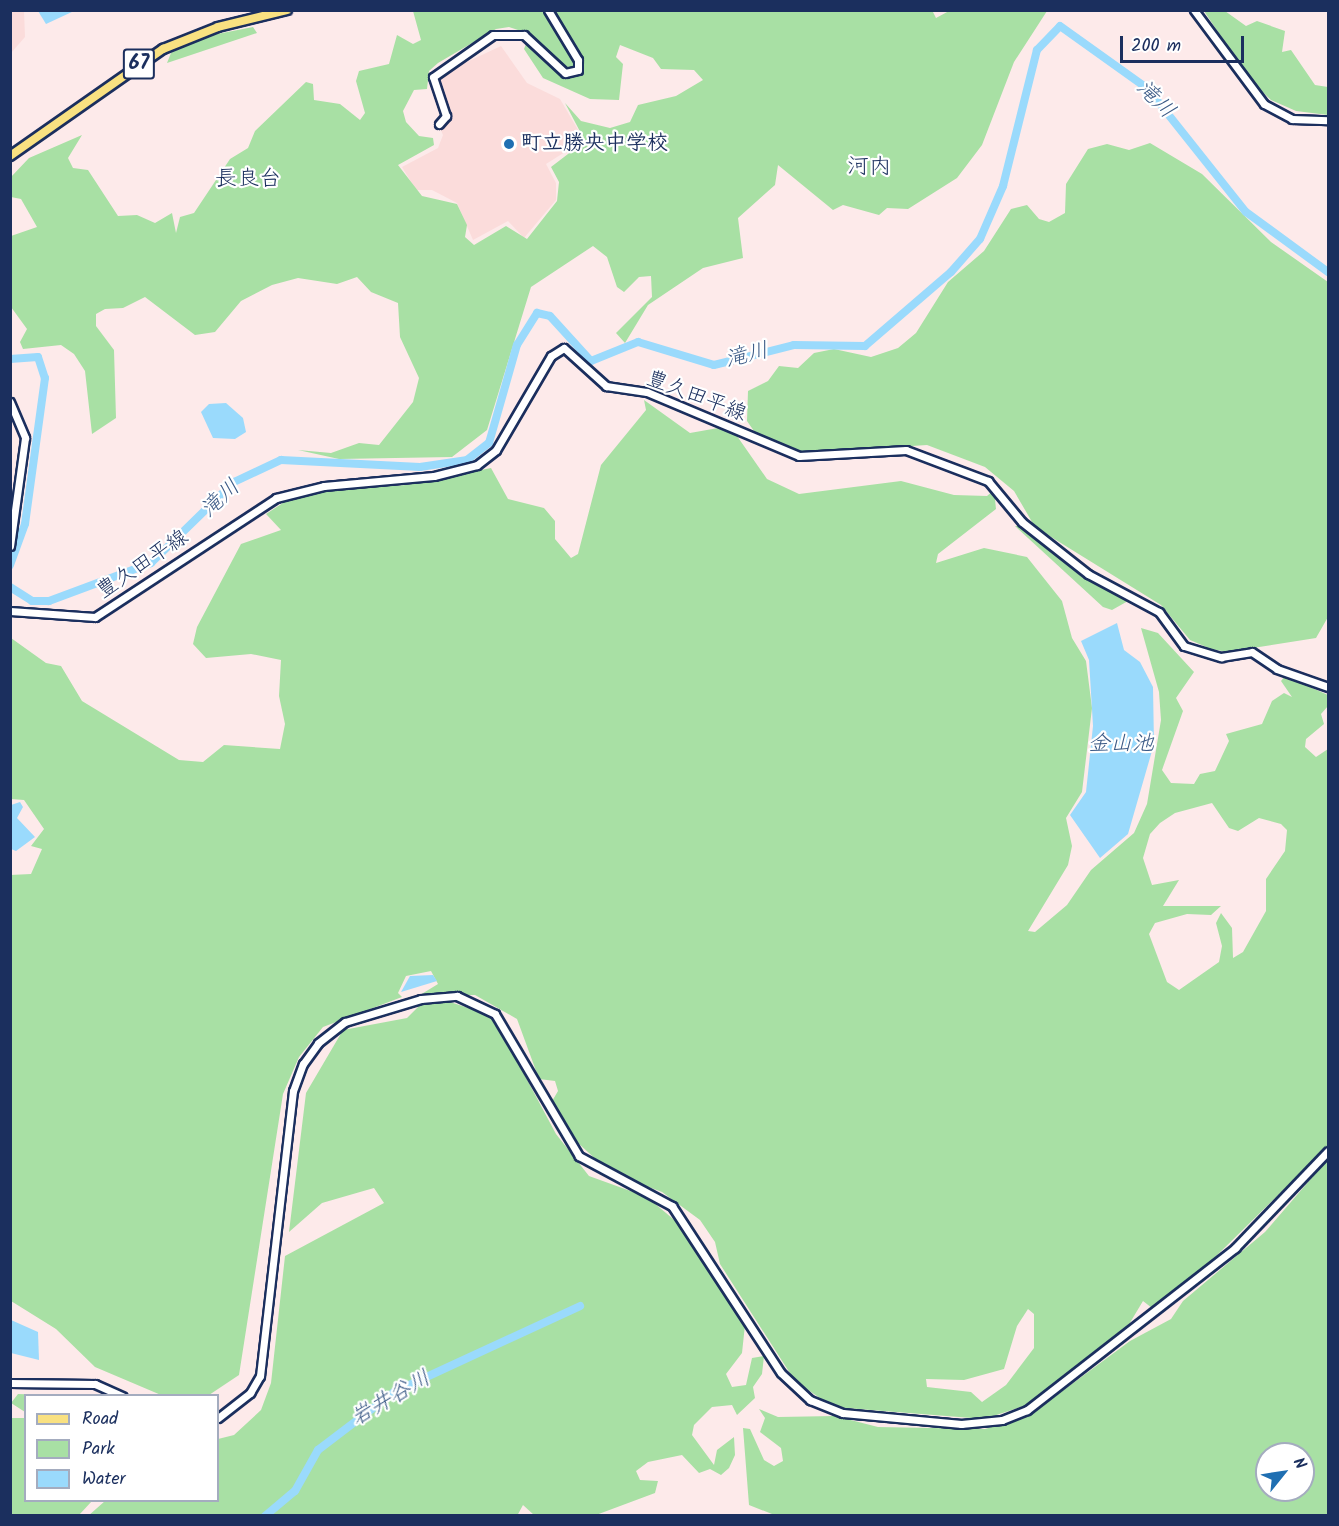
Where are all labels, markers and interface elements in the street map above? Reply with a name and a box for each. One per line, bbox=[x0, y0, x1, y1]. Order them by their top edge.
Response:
scale bar bbox=[1123, 24, 1248, 62]
text: 200 m bbox=[1131, 32, 1181, 61]
road number: 67 bbox=[122, 47, 156, 81]
water label: 滝川 bbox=[1130, 75, 1180, 125]
place label: 町立勝央中学校 bbox=[521, 131, 668, 157]
marker: 町立勝央中学校 bbox=[502, 137, 516, 151]
district label: 河内 bbox=[847, 155, 891, 181]
district label: 長良台 bbox=[215, 167, 281, 193]
water label: 滝川 bbox=[722, 338, 772, 374]
street label: 豊久田平線 bbox=[642, 366, 750, 428]
water label: 滝川 bbox=[196, 474, 246, 524]
street label: 豊久田平線 bbox=[92, 525, 194, 605]
water label: 金山池 bbox=[1088, 732, 1154, 758]
water label: 岩井谷川 bbox=[346, 1366, 436, 1432]
legend bbox=[24, 1394, 219, 1502]
text: Road bbox=[82, 1405, 118, 1434]
text: Park bbox=[82, 1435, 115, 1464]
north arrow bbox=[1255, 1442, 1315, 1502]
text: N bbox=[1286, 1453, 1313, 1474]
text: Water bbox=[82, 1465, 126, 1494]

